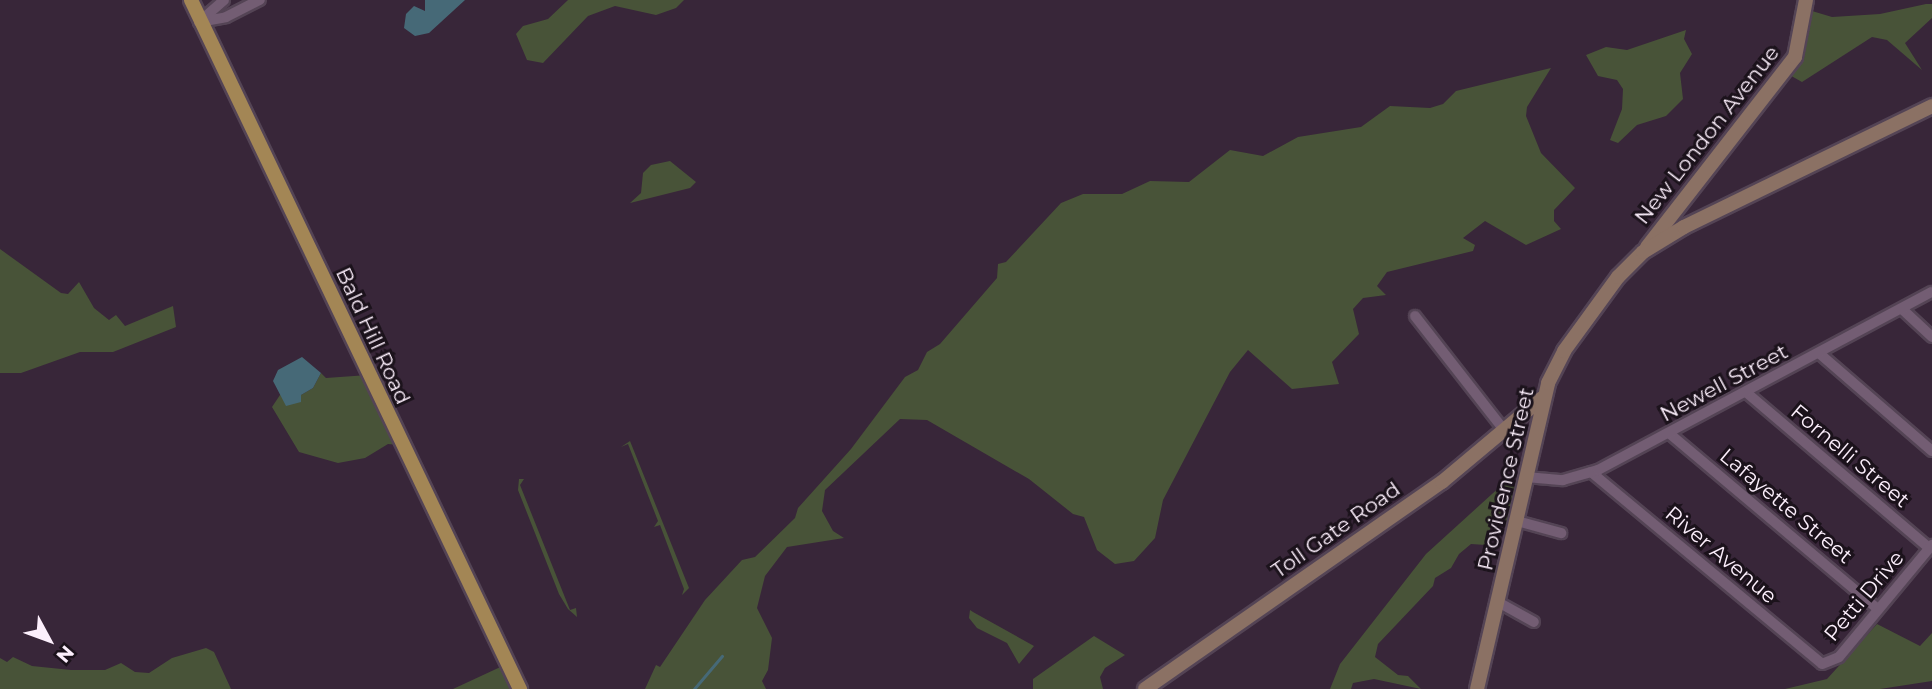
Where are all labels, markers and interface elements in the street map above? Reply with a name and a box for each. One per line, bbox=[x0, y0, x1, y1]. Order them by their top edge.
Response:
street label: New London Avenue bbox=[1630, 41, 1784, 229]
street label: Bald Hill Road bbox=[330, 264, 416, 408]
street label: Newell Street bbox=[1656, 339, 1792, 427]
street label: Providence Street bbox=[1473, 385, 1539, 573]
street label: Fornelli Street bbox=[1786, 399, 1914, 513]
street label: Lafayette Street bbox=[1715, 443, 1857, 569]
street label: Toll Gate Road bbox=[1267, 476, 1405, 584]
street label: River Avenue bbox=[1660, 501, 1782, 609]
street label: Petti Drive bbox=[1819, 546, 1909, 646]
north arrow bbox=[14, 605, 84, 675]
text: N bbox=[52, 641, 79, 667]

